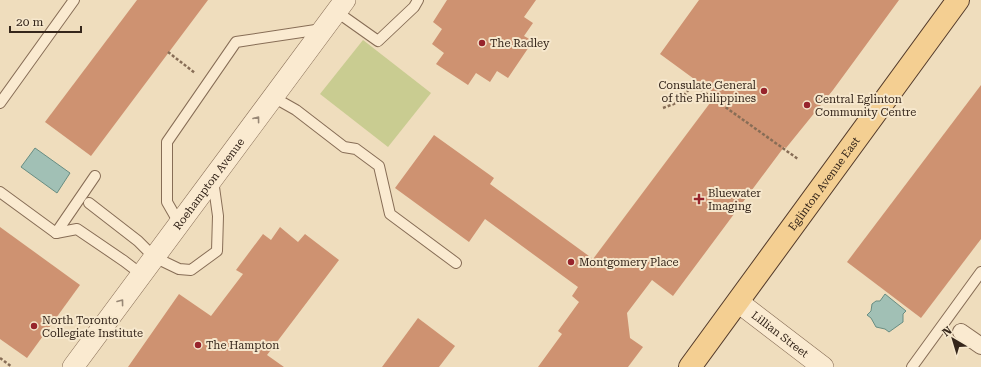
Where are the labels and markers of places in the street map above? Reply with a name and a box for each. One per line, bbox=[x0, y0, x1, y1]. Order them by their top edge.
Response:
place label: The Radley bbox=[490, 37, 550, 50]
marker: The Radley bbox=[477, 38, 487, 48]
place label: Consulate General of the Philippines bbox=[658, 79, 757, 105]
marker: Consulate General of the Philippines bbox=[759, 86, 769, 96]
place label: Central Eglinton Community Centre bbox=[815, 93, 916, 119]
marker: Central Eglinton Community Centre bbox=[802, 100, 812, 110]
place label: Bluewater Imaging bbox=[708, 187, 761, 213]
marker: Bluewater Imaging bbox=[693, 193, 705, 205]
place label: Montgomery Place bbox=[579, 256, 679, 269]
marker: Montgomery Place bbox=[566, 257, 576, 267]
place label: North Toronto Collegiate Institute bbox=[42, 314, 143, 340]
marker: North Toronto Collegiate Institute bbox=[29, 321, 39, 331]
place label: The Hampton bbox=[206, 339, 279, 352]
marker: The Hampton bbox=[193, 340, 203, 350]

